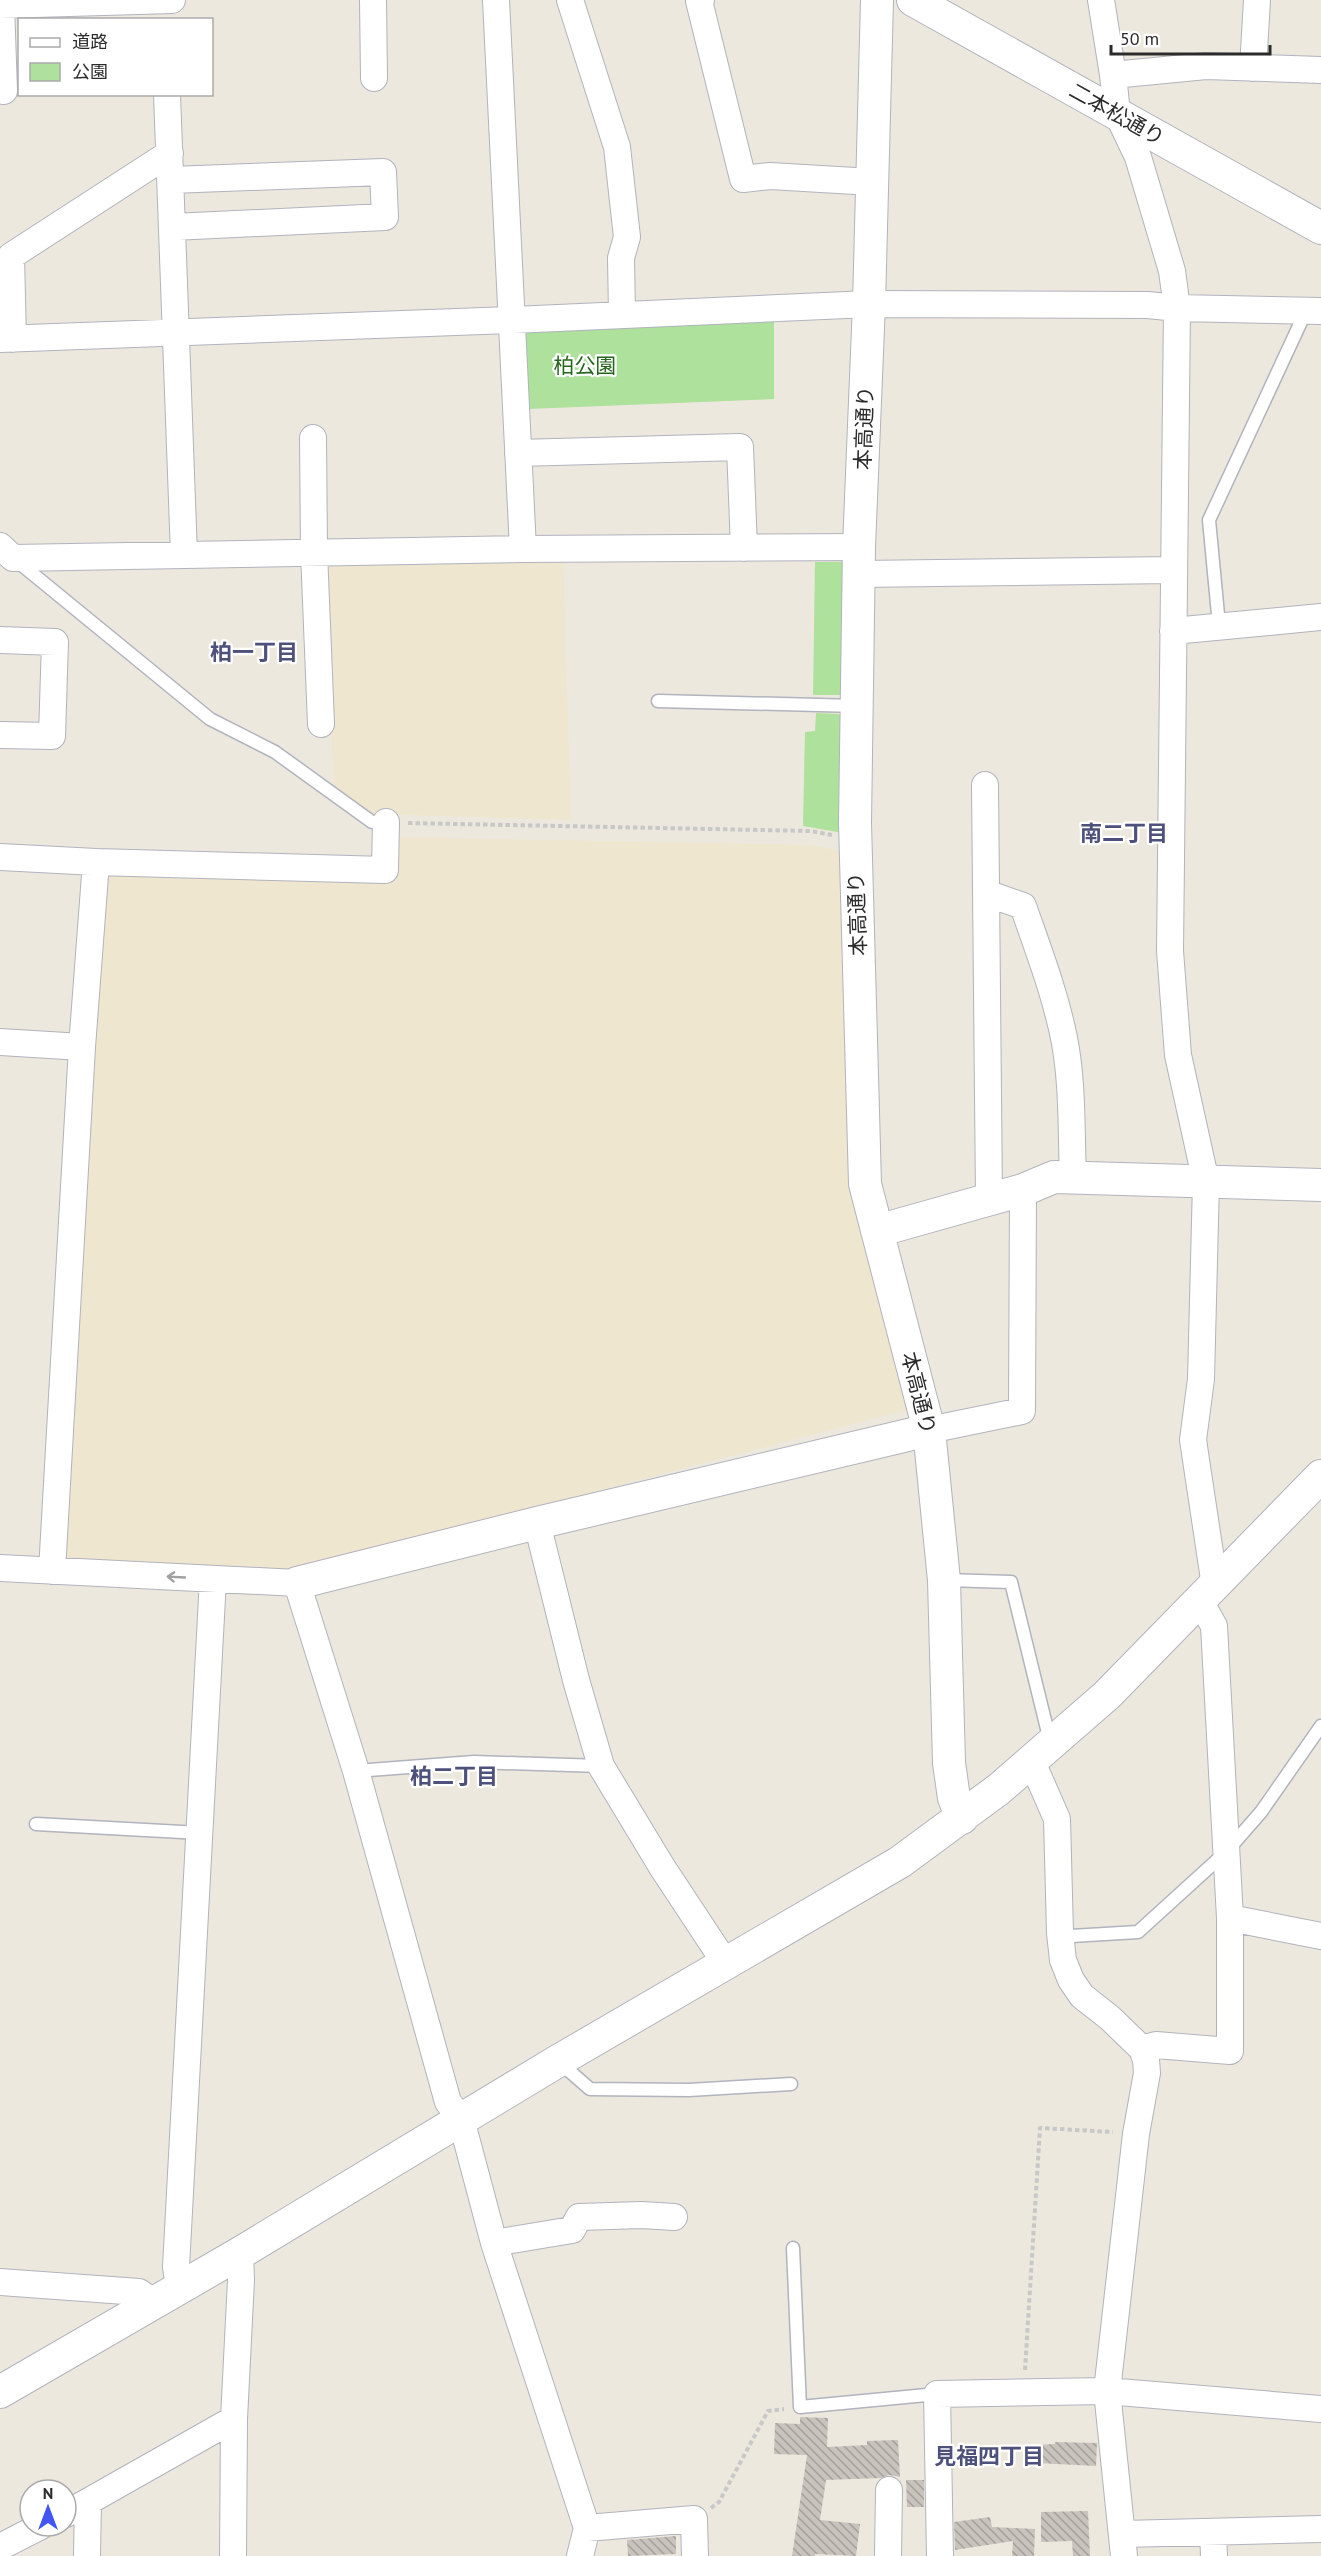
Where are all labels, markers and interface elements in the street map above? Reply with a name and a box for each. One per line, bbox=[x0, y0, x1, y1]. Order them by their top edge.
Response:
legend bbox=[18, 18, 213, 96]
scale bar bbox=[1111, 18, 1270, 56]
text: 50 m bbox=[1120, 27, 1159, 50]
text: 道路 bbox=[72, 30, 108, 53]
text: 公園 bbox=[72, 60, 108, 83]
street label: 二本松通り bbox=[1065, 77, 1169, 151]
park label: 柏公園 bbox=[554, 352, 617, 379]
street label: 本高通り bbox=[849, 386, 879, 470]
district label: 柏一丁目 bbox=[210, 638, 298, 666]
district label: 南二丁目 bbox=[1080, 819, 1168, 847]
street label: 本高通り bbox=[842, 872, 872, 956]
street label: 本高通り bbox=[896, 1349, 942, 1437]
one-way arrow bbox=[167, 1572, 187, 1583]
district label: 柏二丁目 bbox=[410, 1762, 498, 1790]
district label: 見福四丁目 bbox=[934, 2442, 1044, 2470]
north arrow bbox=[18, 2478, 78, 2538]
text: N bbox=[43, 2483, 53, 2503]

